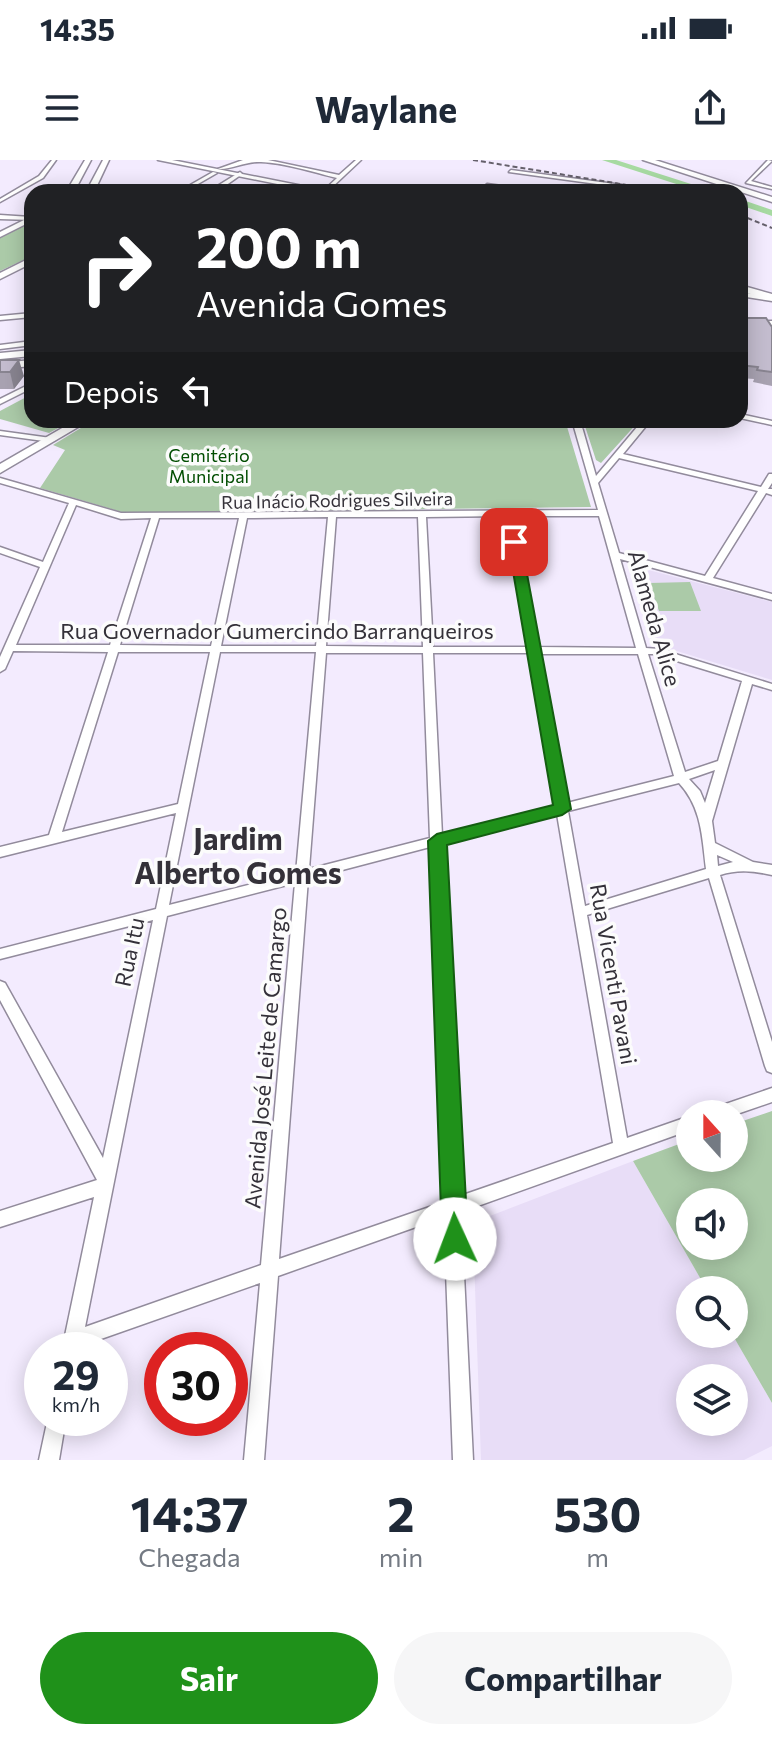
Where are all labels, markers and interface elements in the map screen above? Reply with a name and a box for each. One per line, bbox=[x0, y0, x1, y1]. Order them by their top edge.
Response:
text: 14:35 bbox=[40, 10, 115, 47]
icon: menu bbox=[40, 86, 84, 130]
text: Waylane bbox=[315, 86, 457, 130]
icon: share bbox=[688, 86, 732, 130]
text: 200 m bbox=[196, 211, 362, 280]
icon: right bbox=[64, 216, 168, 320]
text: Avenida Gomes bbox=[196, 280, 447, 324]
icon: left bbox=[175, 368, 219, 412]
text: Depois bbox=[64, 372, 159, 409]
park label: Cemitério Municipal bbox=[168, 444, 250, 487]
street label: Rua Inácio Rodrigues Silveira bbox=[221, 487, 453, 513]
pin bbox=[480, 508, 548, 576]
icon: arrive bbox=[492, 520, 536, 564]
street label: Alameda Alice bbox=[623, 547, 687, 689]
street label: Rua Governador Gumercindo Barranqueiros bbox=[60, 617, 494, 644]
district label: Jardim Alberto Gomes bbox=[134, 819, 342, 890]
street label: Rua Vicenti Pavani bbox=[585, 881, 643, 1067]
street label: Avenida José Leite de Camargo bbox=[238, 906, 292, 1210]
street label: Rua Itu bbox=[109, 915, 149, 989]
north arrow bbox=[676, 1100, 748, 1172]
map controls bbox=[676, 1100, 748, 1436]
button: sound bbox=[676, 1188, 748, 1260]
position arrow bbox=[413, 1197, 497, 1281]
button: search bbox=[676, 1276, 748, 1348]
speed limit sign: 30 bbox=[144, 1332, 248, 1436]
text: 29 bbox=[52, 1349, 100, 1398]
button: layers bbox=[676, 1364, 748, 1436]
text: km/h bbox=[52, 1392, 100, 1416]
text: 14:37 bbox=[131, 1483, 248, 1542]
text: 2 bbox=[387, 1483, 415, 1542]
text: 530 bbox=[554, 1483, 641, 1542]
text: Chegada bbox=[138, 1541, 241, 1572]
text: min bbox=[379, 1541, 423, 1572]
text: m bbox=[586, 1541, 609, 1572]
button: Sair bbox=[40, 1632, 378, 1724]
button: Compartilhar bbox=[394, 1632, 732, 1724]

